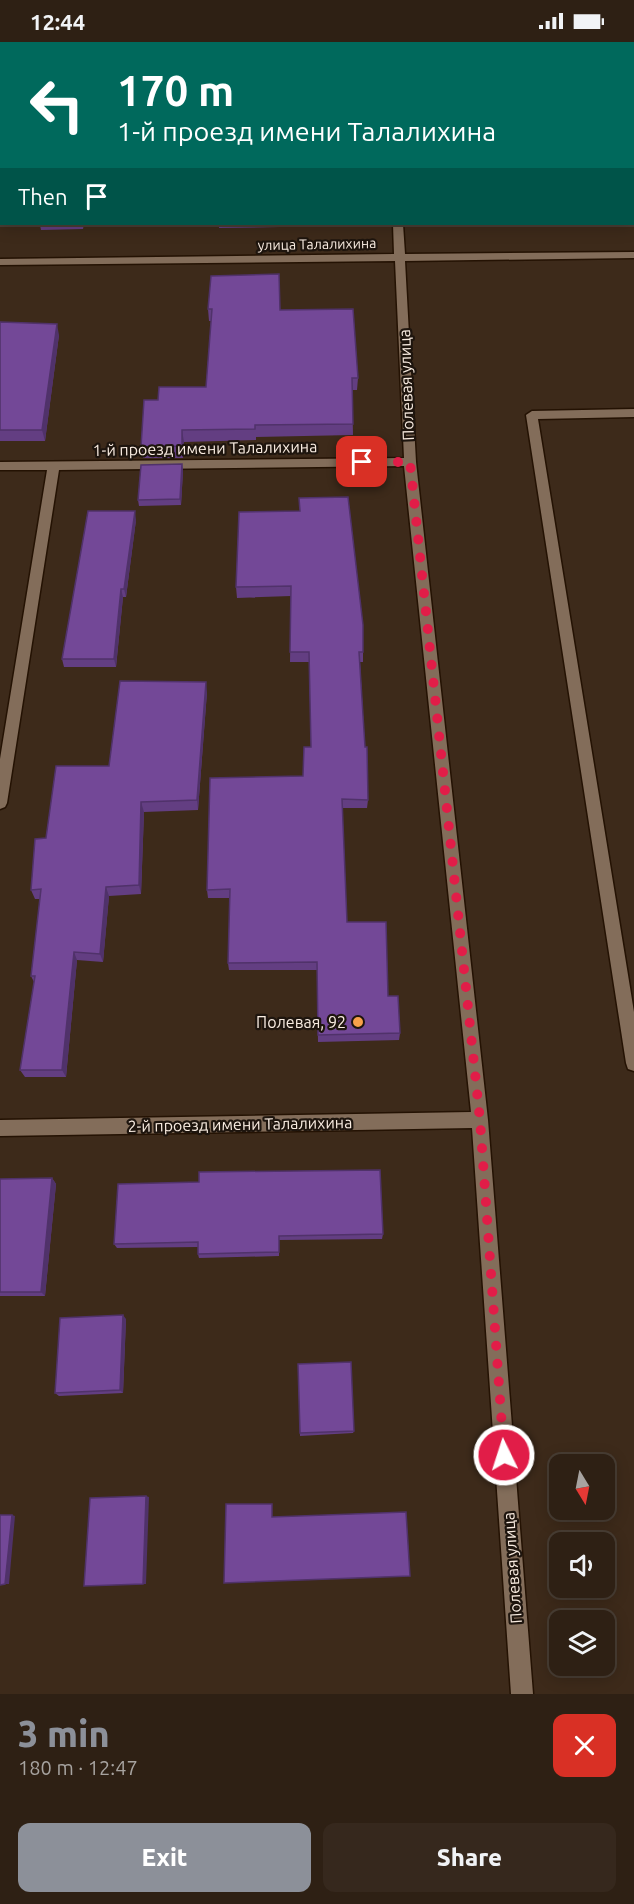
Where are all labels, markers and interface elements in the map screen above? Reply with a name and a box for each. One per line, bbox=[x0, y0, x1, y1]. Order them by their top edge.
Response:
text: 12:44 bbox=[30, 9, 85, 34]
icon: left bbox=[18, 66, 96, 144]
text: 170 m bbox=[117, 67, 234, 114]
text: 1-й проезд имени Талалихина bbox=[117, 116, 496, 146]
icon: arrive bbox=[80, 180, 113, 213]
text: Then bbox=[18, 184, 68, 209]
street label: улица Талалихина bbox=[258, 235, 376, 253]
street label: Полевая улица bbox=[395, 329, 417, 441]
pin bbox=[336, 436, 387, 487]
street label: 1-й проезд имени Талалихина bbox=[93, 437, 317, 459]
icon: arrive bbox=[345, 445, 378, 478]
place label: Полевая, 92 bbox=[256, 1013, 346, 1031]
marker: Полевая, 92 bbox=[351, 1015, 365, 1029]
street label: 2-й проезд имени Талалихина bbox=[128, 1113, 352, 1135]
position arrow bbox=[472, 1423, 536, 1487]
north arrow bbox=[549, 1454, 615, 1520]
map controls bbox=[549, 1454, 615, 1676]
street label: Полевая улица bbox=[499, 1512, 525, 1624]
button: sound bbox=[549, 1532, 615, 1598]
button: layers bbox=[549, 1610, 615, 1676]
text: 3 min bbox=[18, 1713, 110, 1754]
button: close bbox=[553, 1714, 616, 1777]
text: 180 m · 12:47 bbox=[18, 1756, 138, 1779]
button: Exit bbox=[18, 1823, 311, 1892]
button: Share bbox=[323, 1823, 616, 1892]

